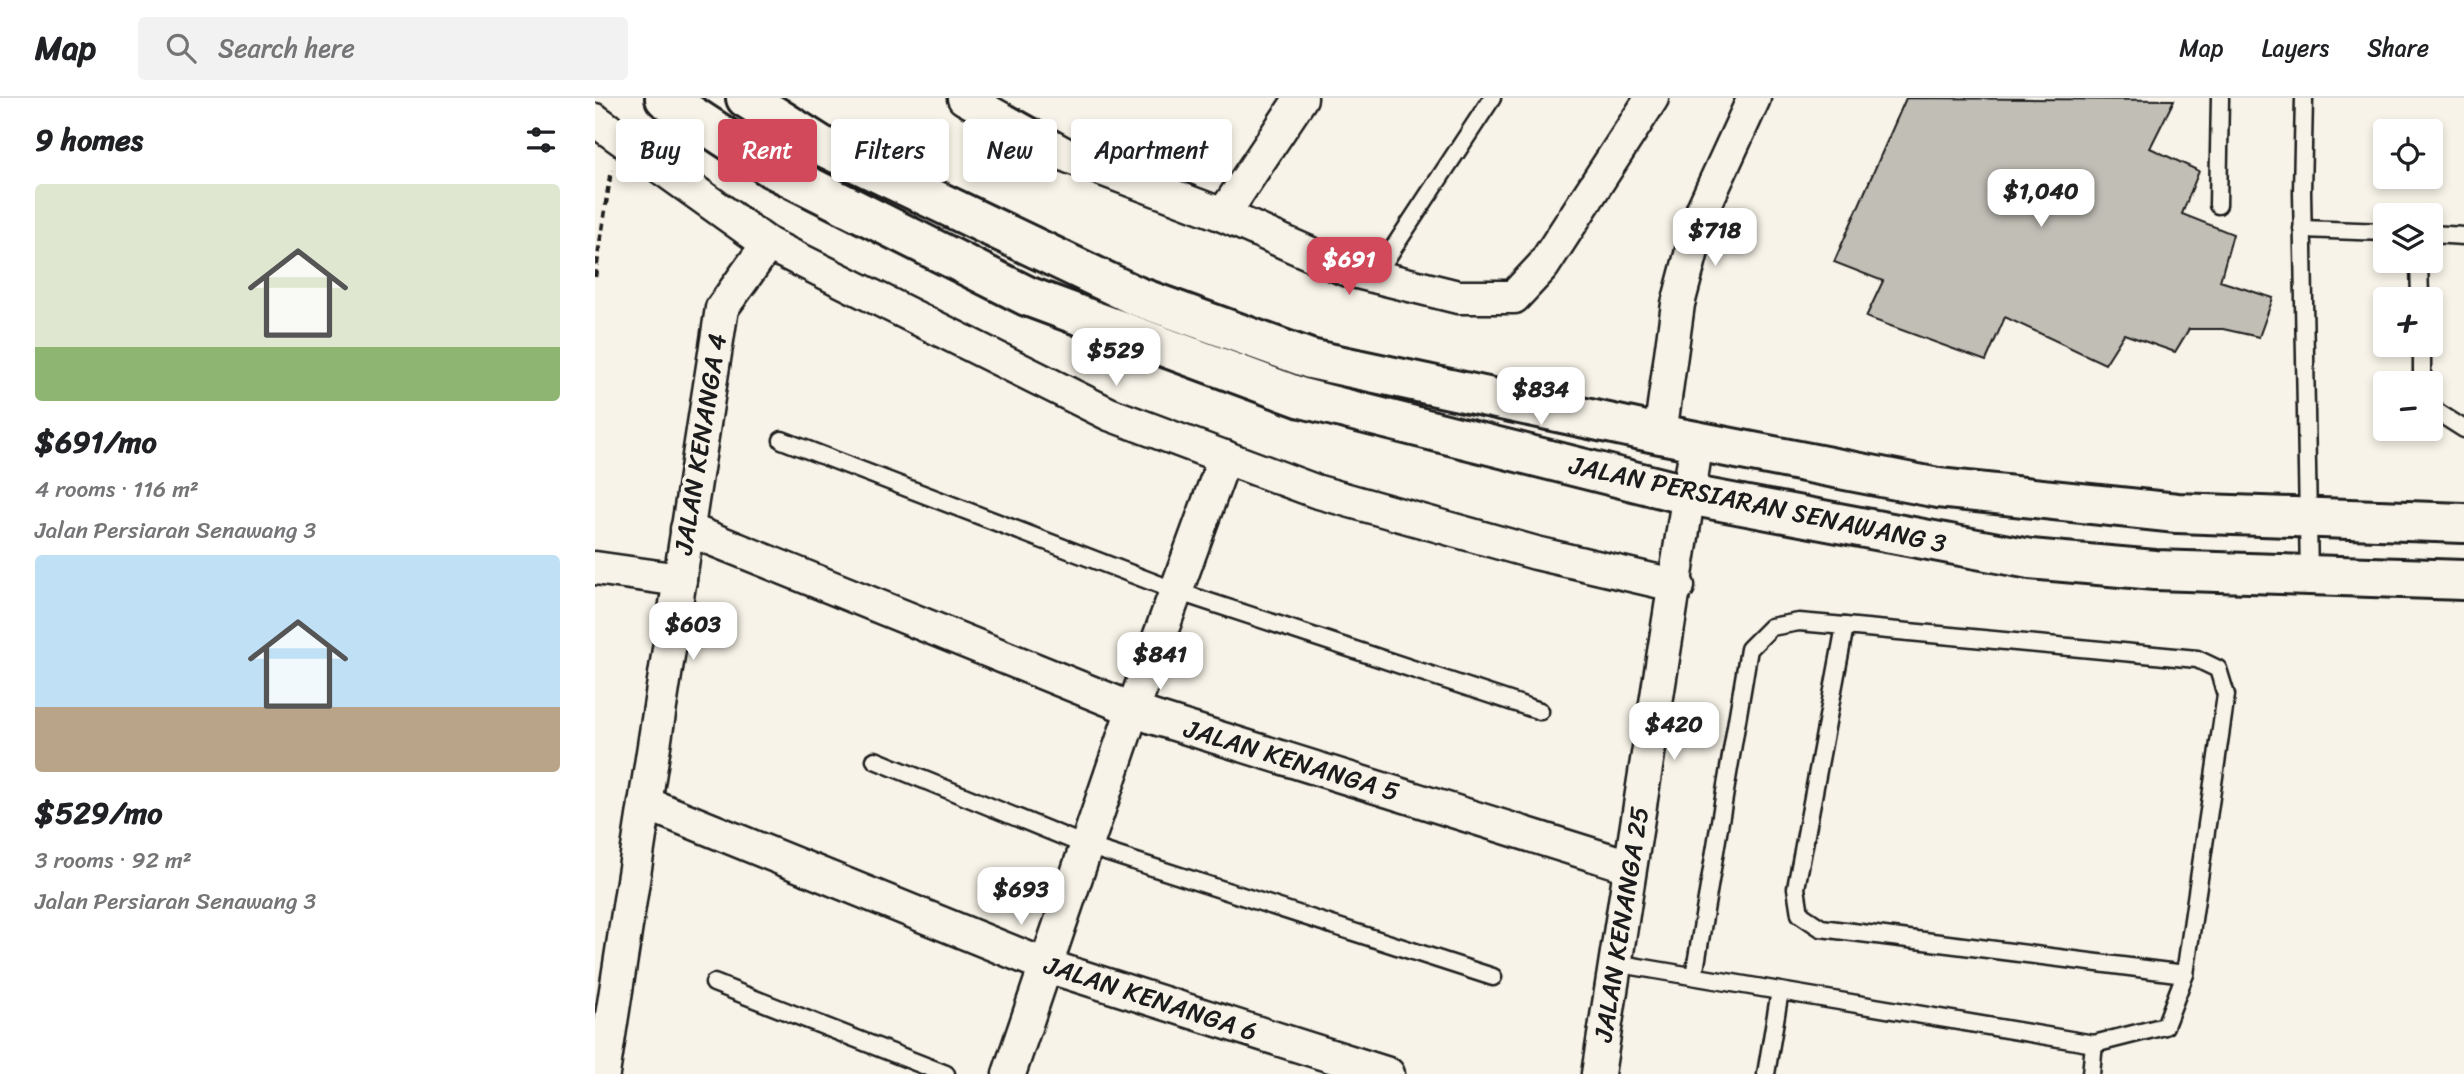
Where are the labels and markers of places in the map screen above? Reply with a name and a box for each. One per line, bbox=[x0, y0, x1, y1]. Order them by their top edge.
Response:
pin: $1,040 bbox=[1984, 170, 2098, 229]
pin: $718 bbox=[1674, 208, 1756, 268]
pin: $691 bbox=[1308, 238, 1390, 297]
pin: $529 bbox=[1075, 328, 1157, 388]
pin: $834 bbox=[1500, 368, 1582, 427]
pin: $603 bbox=[652, 602, 734, 662]
pin: $841 bbox=[1119, 632, 1201, 692]
pin: $420 bbox=[1633, 702, 1715, 762]
pin: $693 bbox=[980, 868, 1062, 927]

